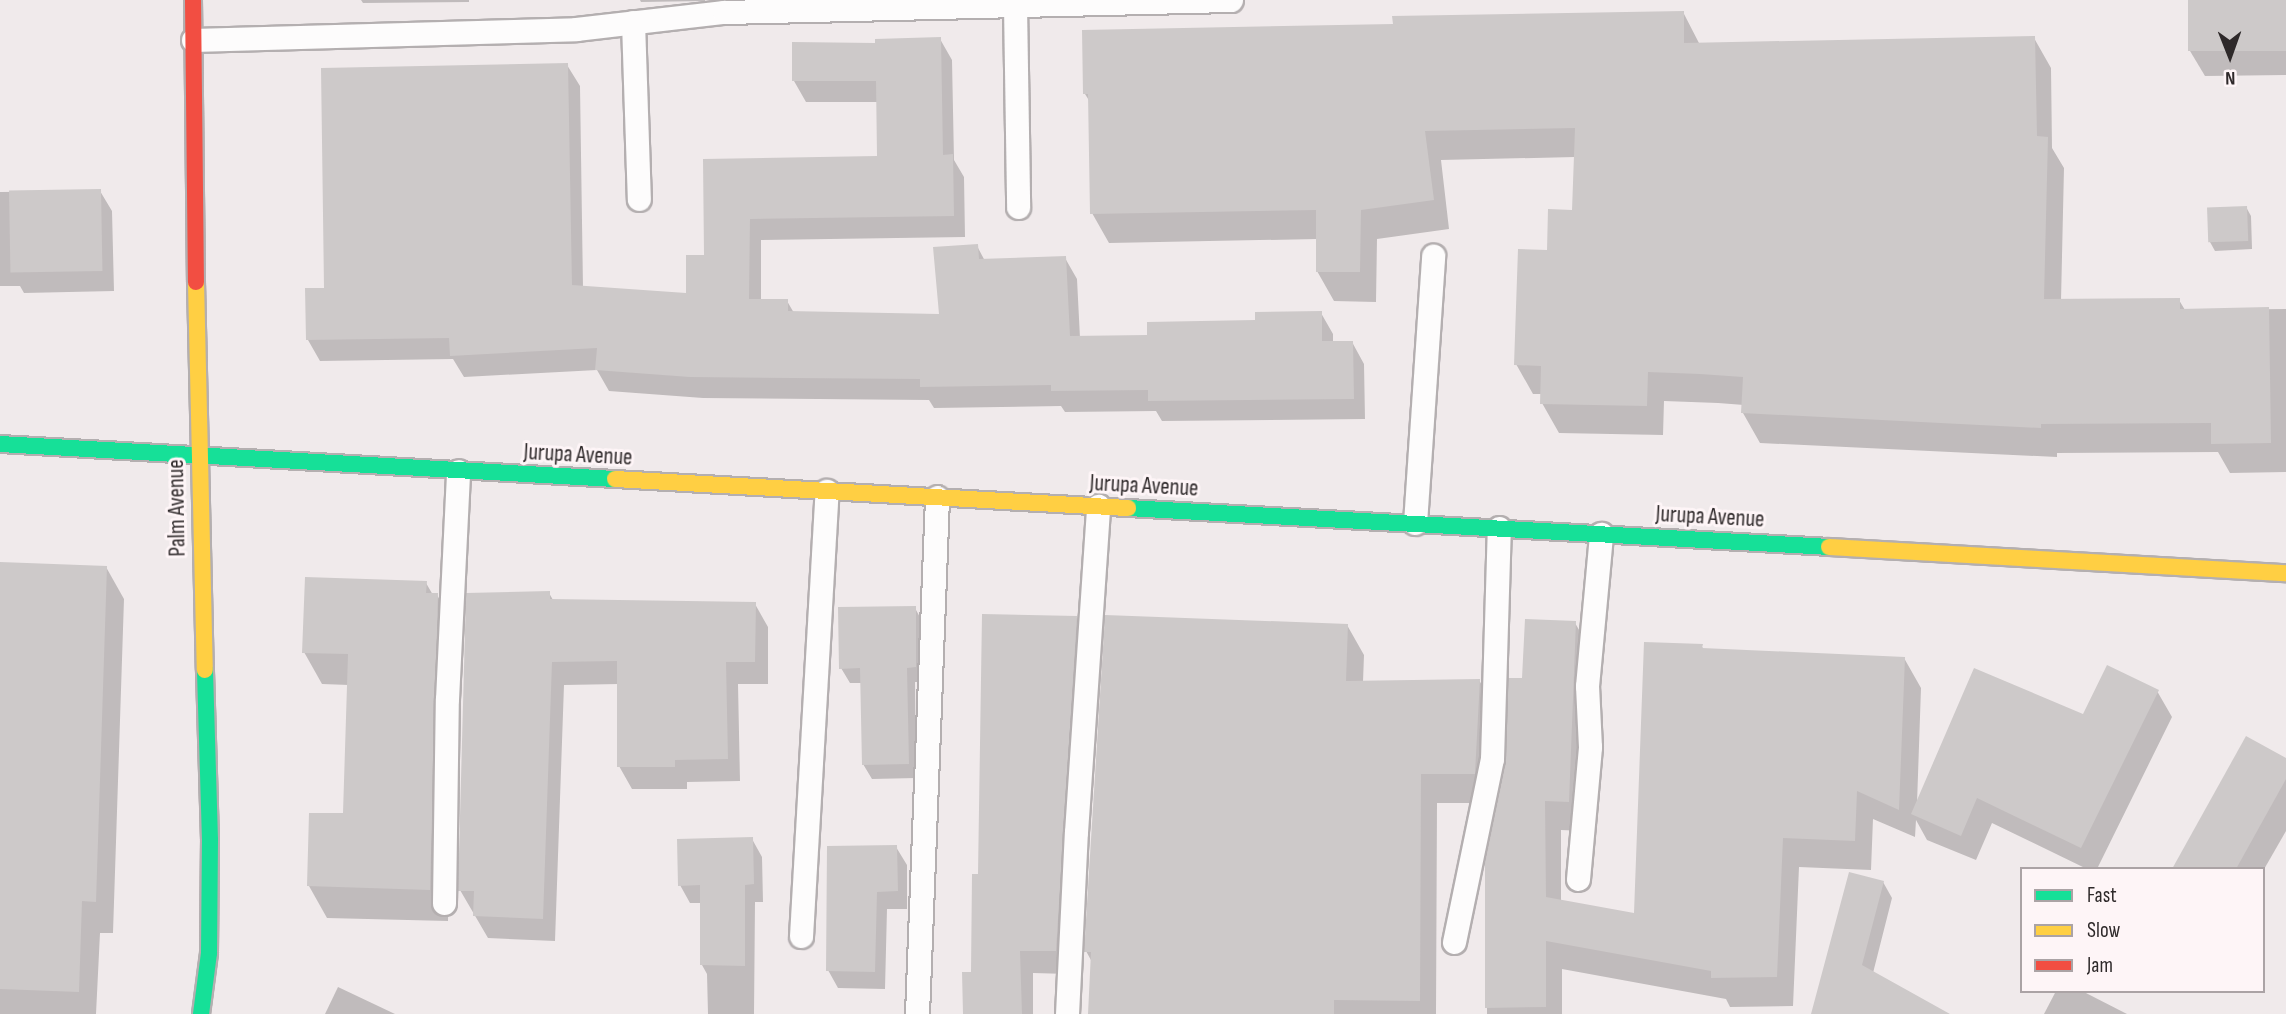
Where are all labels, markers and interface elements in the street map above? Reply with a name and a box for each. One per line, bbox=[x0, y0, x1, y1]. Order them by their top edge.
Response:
north arrow bbox=[2195, 21, 2265, 91]
text: N bbox=[2225, 66, 2236, 89]
street label: Jurupa Avenue bbox=[523, 438, 633, 472]
street label: Palm Avenue bbox=[162, 459, 192, 557]
street label: Jurupa Avenue bbox=[1089, 469, 1199, 503]
street label: Jurupa Avenue bbox=[1655, 500, 1765, 534]
legend bbox=[2020, 867, 2265, 993]
text: Fast bbox=[2087, 883, 2117, 908]
text: Slow bbox=[2087, 918, 2120, 943]
text: Jam bbox=[2087, 953, 2113, 978]

